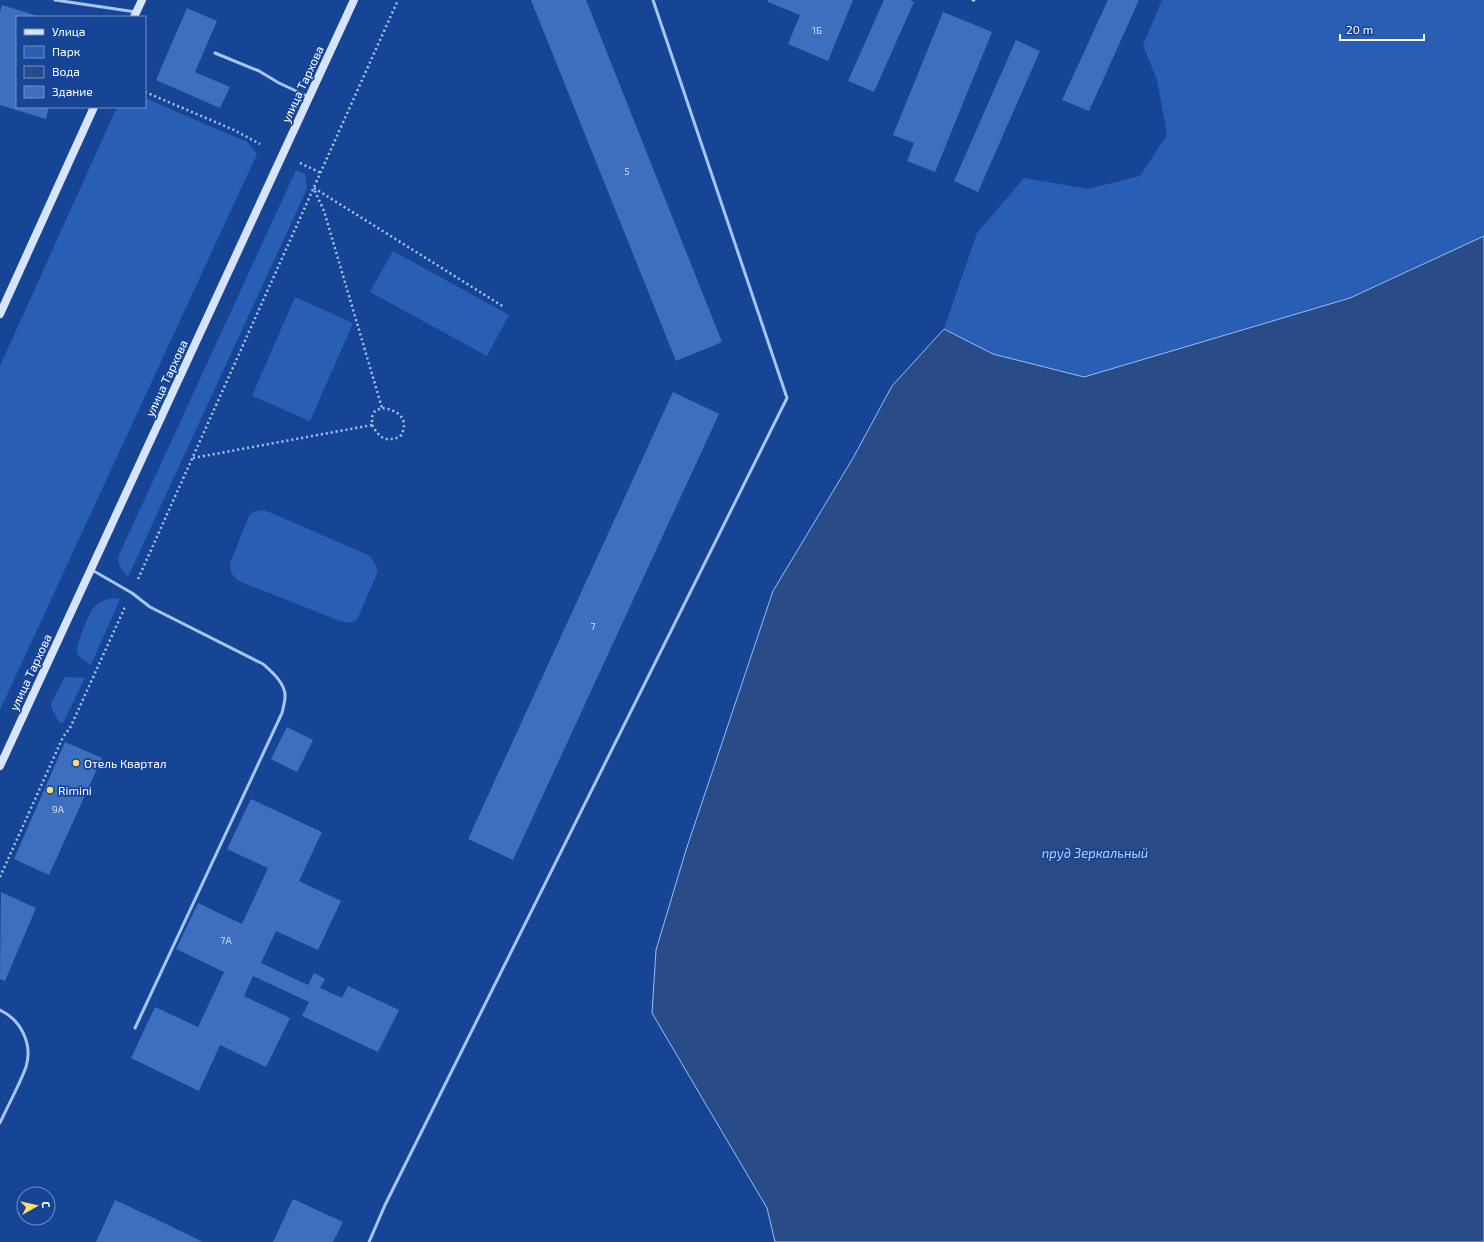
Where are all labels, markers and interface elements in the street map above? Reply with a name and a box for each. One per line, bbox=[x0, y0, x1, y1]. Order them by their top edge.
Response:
legend bbox=[16, 16, 146, 108]
scale bar bbox=[1340, 16, 1424, 42]
text: 20 m bbox=[1346, 22, 1373, 36]
text: Улица bbox=[52, 24, 85, 38]
house number: 1Б bbox=[812, 24, 822, 36]
street label: улица Тархова bbox=[278, 43, 327, 125]
text: Парк bbox=[52, 44, 81, 58]
text: Вода bbox=[52, 64, 80, 78]
text: Здание bbox=[52, 84, 93, 98]
house number: 5 bbox=[624, 165, 630, 177]
street label: улица Тархова bbox=[142, 337, 191, 419]
house number: 7 bbox=[590, 620, 596, 632]
street label: улица Тархова bbox=[6, 631, 55, 713]
place label: Отель Квартал bbox=[84, 756, 167, 770]
marker: Отель Квартал bbox=[71, 758, 81, 768]
place label: Rimini bbox=[58, 783, 92, 797]
marker: Rimini bbox=[45, 785, 55, 795]
house number: 9А bbox=[52, 803, 65, 815]
water label: пруд Зеркальный bbox=[1042, 845, 1148, 861]
house number: 7А bbox=[220, 934, 232, 946]
north arrow bbox=[16, 1186, 56, 1226]
text: С bbox=[40, 1200, 53, 1209]

